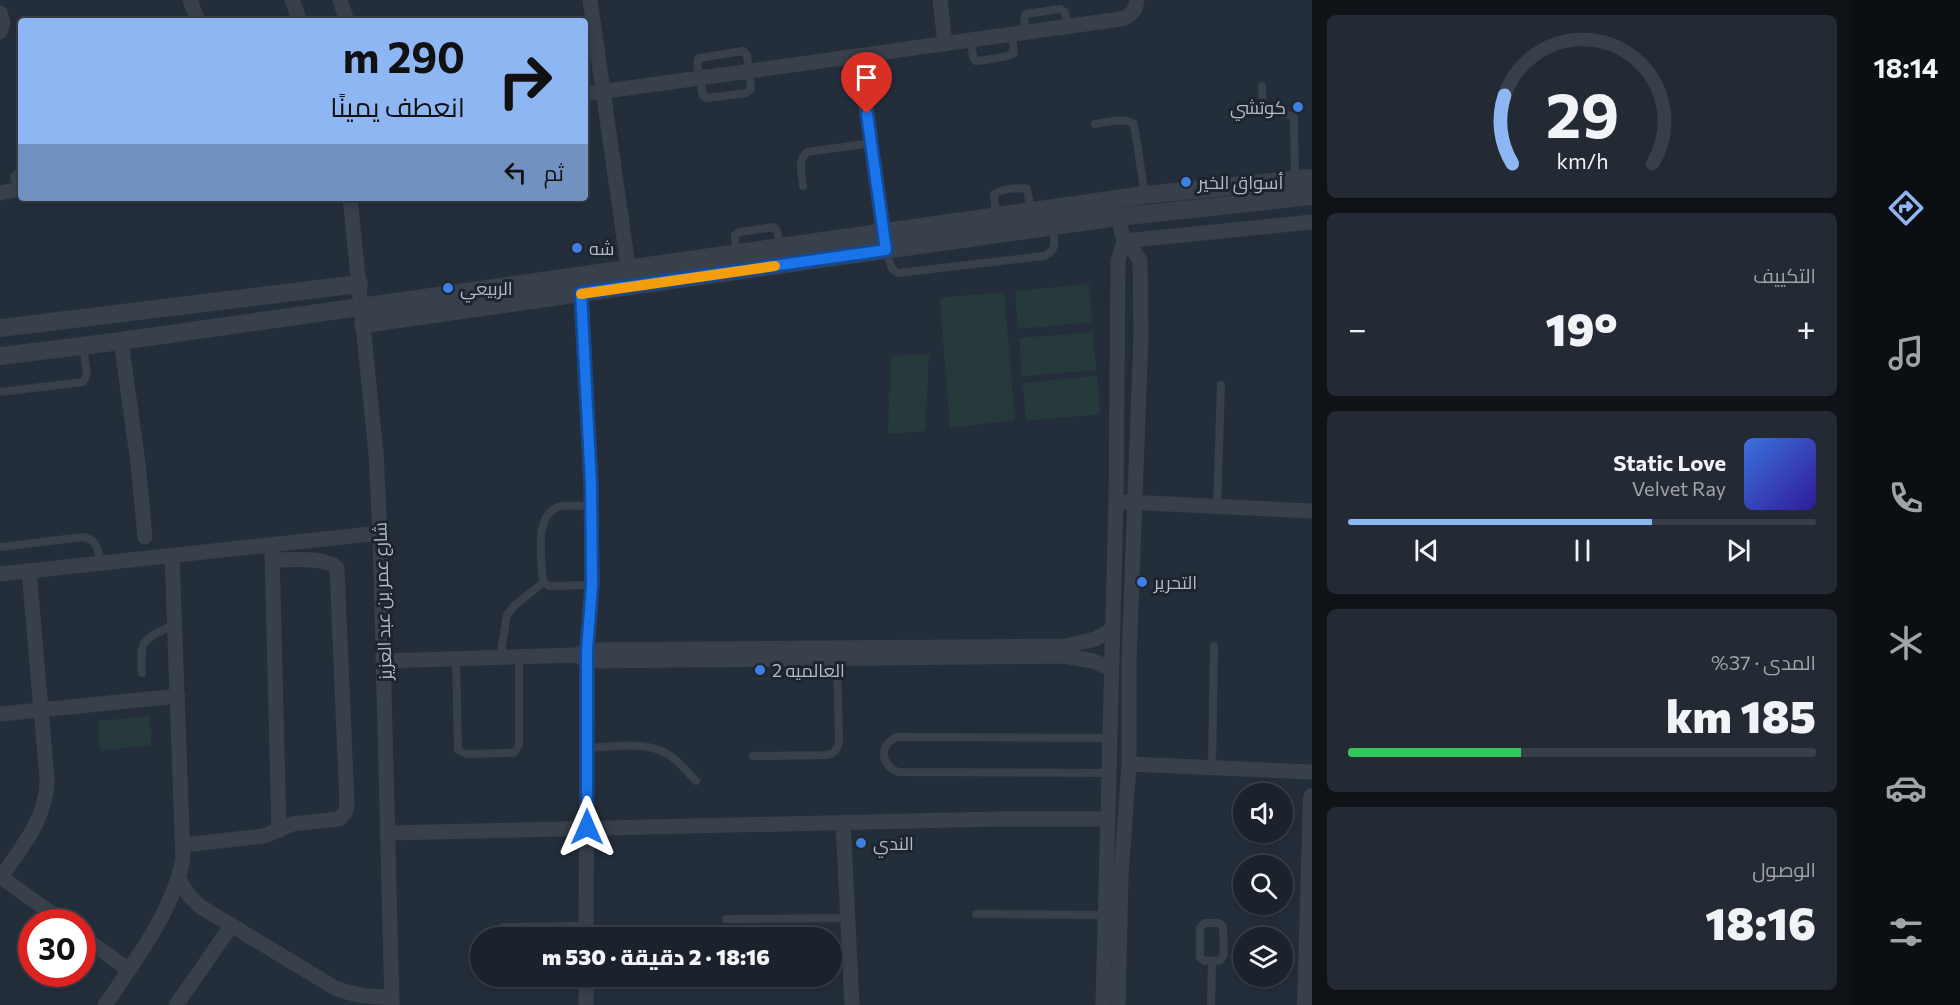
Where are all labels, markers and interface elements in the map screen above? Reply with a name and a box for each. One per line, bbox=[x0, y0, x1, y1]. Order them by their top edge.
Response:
text: 290 m bbox=[343, 30, 465, 82]
icon: right bbox=[486, 42, 564, 120]
text: 18:14 bbox=[1874, 51, 1938, 84]
pin bbox=[841, 52, 892, 114]
icon: arrive bbox=[850, 61, 883, 94]
text: 29 bbox=[1545, 75, 1619, 151]
text: انعطف يمينًا bbox=[330, 90, 465, 123]
place label: كوتشي bbox=[1230, 96, 1286, 121]
marker: كوتشي bbox=[1291, 100, 1305, 114]
text: km/h bbox=[1556, 147, 1608, 173]
icon: left bbox=[499, 156, 532, 189]
text: ثم bbox=[544, 159, 564, 186]
place label: أسواق الخير bbox=[1197, 171, 1283, 195]
marker: أسواق الخير bbox=[1179, 175, 1193, 189]
icon: directions bbox=[1885, 187, 1927, 229]
place label: شه bbox=[589, 237, 614, 259]
marker: شه bbox=[570, 241, 584, 255]
text: التكييف bbox=[1753, 263, 1816, 287]
place label: الربيعي bbox=[460, 277, 513, 303]
marker: الربيعي bbox=[441, 281, 455, 295]
text: 19° bbox=[1546, 300, 1618, 355]
text: − bbox=[1348, 307, 1367, 348]
text: + bbox=[1797, 307, 1816, 348]
icon: music bbox=[1885, 332, 1927, 374]
text: Static Love bbox=[1613, 449, 1726, 476]
text: Velvet Ray bbox=[1632, 476, 1726, 500]
icon: phone bbox=[1885, 477, 1927, 519]
street label: شارع عمر بن عبد العزيز bbox=[368, 522, 398, 681]
icon: previous bbox=[1410, 534, 1443, 567]
icon: pause bbox=[1566, 534, 1599, 567]
icon: next bbox=[1722, 534, 1755, 567]
place label: التحرير bbox=[1153, 571, 1197, 594]
marker: التحرير bbox=[1135, 575, 1149, 589]
icon: climate bbox=[1885, 622, 1927, 664]
text: المدى · 37% bbox=[1711, 650, 1816, 674]
place label: العالميه 2 bbox=[772, 659, 845, 681]
marker: العالميه 2 bbox=[753, 663, 767, 677]
text: 185 km bbox=[1666, 687, 1816, 742]
icon: car bbox=[1885, 767, 1927, 809]
map controls bbox=[1233, 783, 1293, 987]
button: sound bbox=[1233, 783, 1293, 843]
position arrow bbox=[555, 795, 619, 859]
place label: الندي bbox=[873, 832, 914, 858]
marker: الندي bbox=[854, 836, 868, 850]
button: search bbox=[1233, 855, 1293, 915]
text: الوصول bbox=[1752, 857, 1816, 881]
text: 18:16 bbox=[1705, 894, 1816, 949]
speed limit sign: 30 bbox=[18, 909, 96, 987]
icon: filters bbox=[1885, 911, 1927, 953]
button: layers bbox=[1233, 927, 1293, 987]
text: 18:16 · 2 دقيقة · 530 m bbox=[542, 943, 770, 970]

